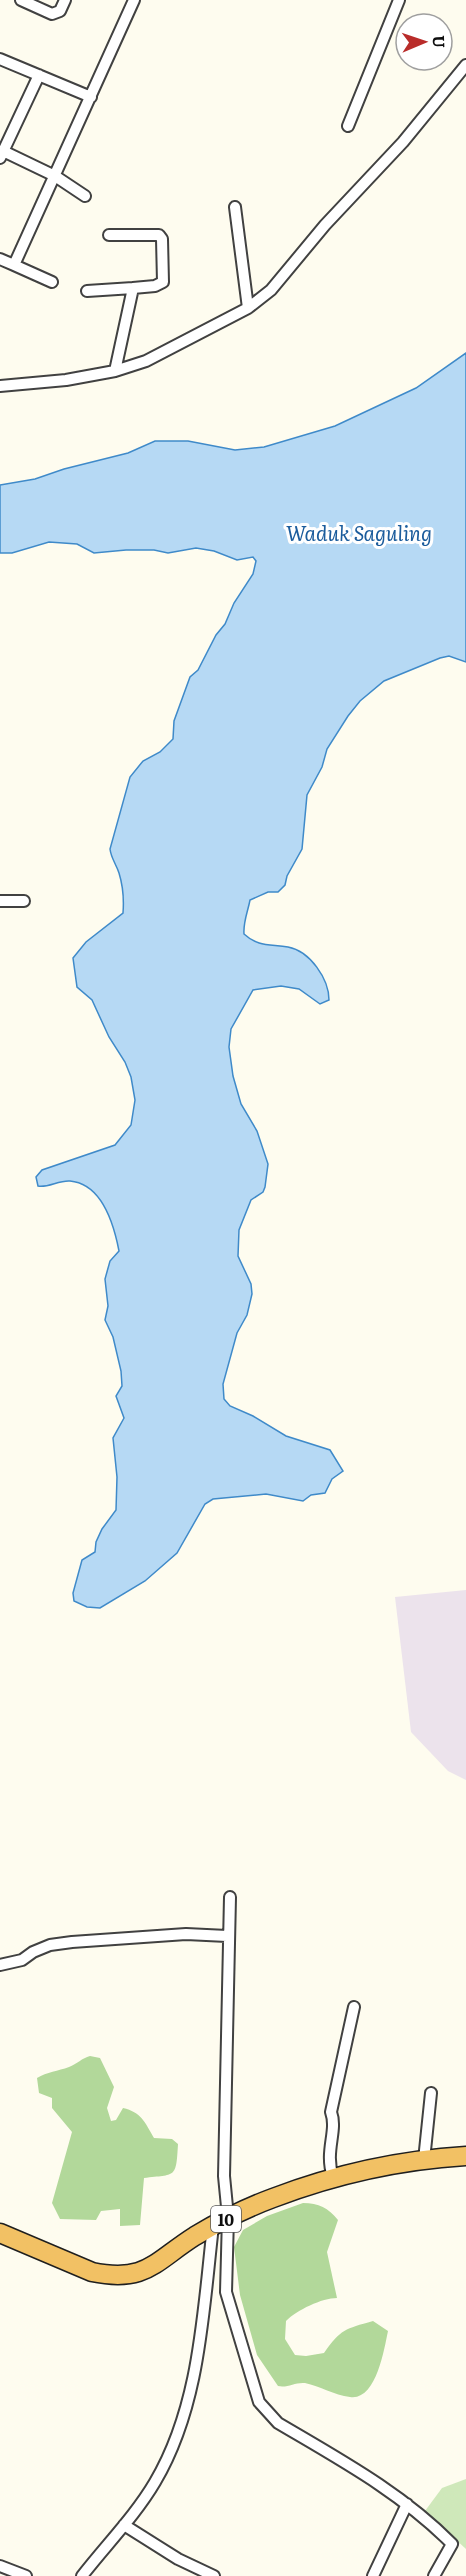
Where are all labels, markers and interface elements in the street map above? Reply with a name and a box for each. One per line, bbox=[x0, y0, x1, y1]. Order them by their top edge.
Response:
north arrow bbox=[394, 12, 454, 72]
text: U bbox=[428, 35, 452, 49]
water label: Waduk Saguling bbox=[286, 517, 432, 547]
road number: 10 bbox=[211, 2206, 241, 2232]

